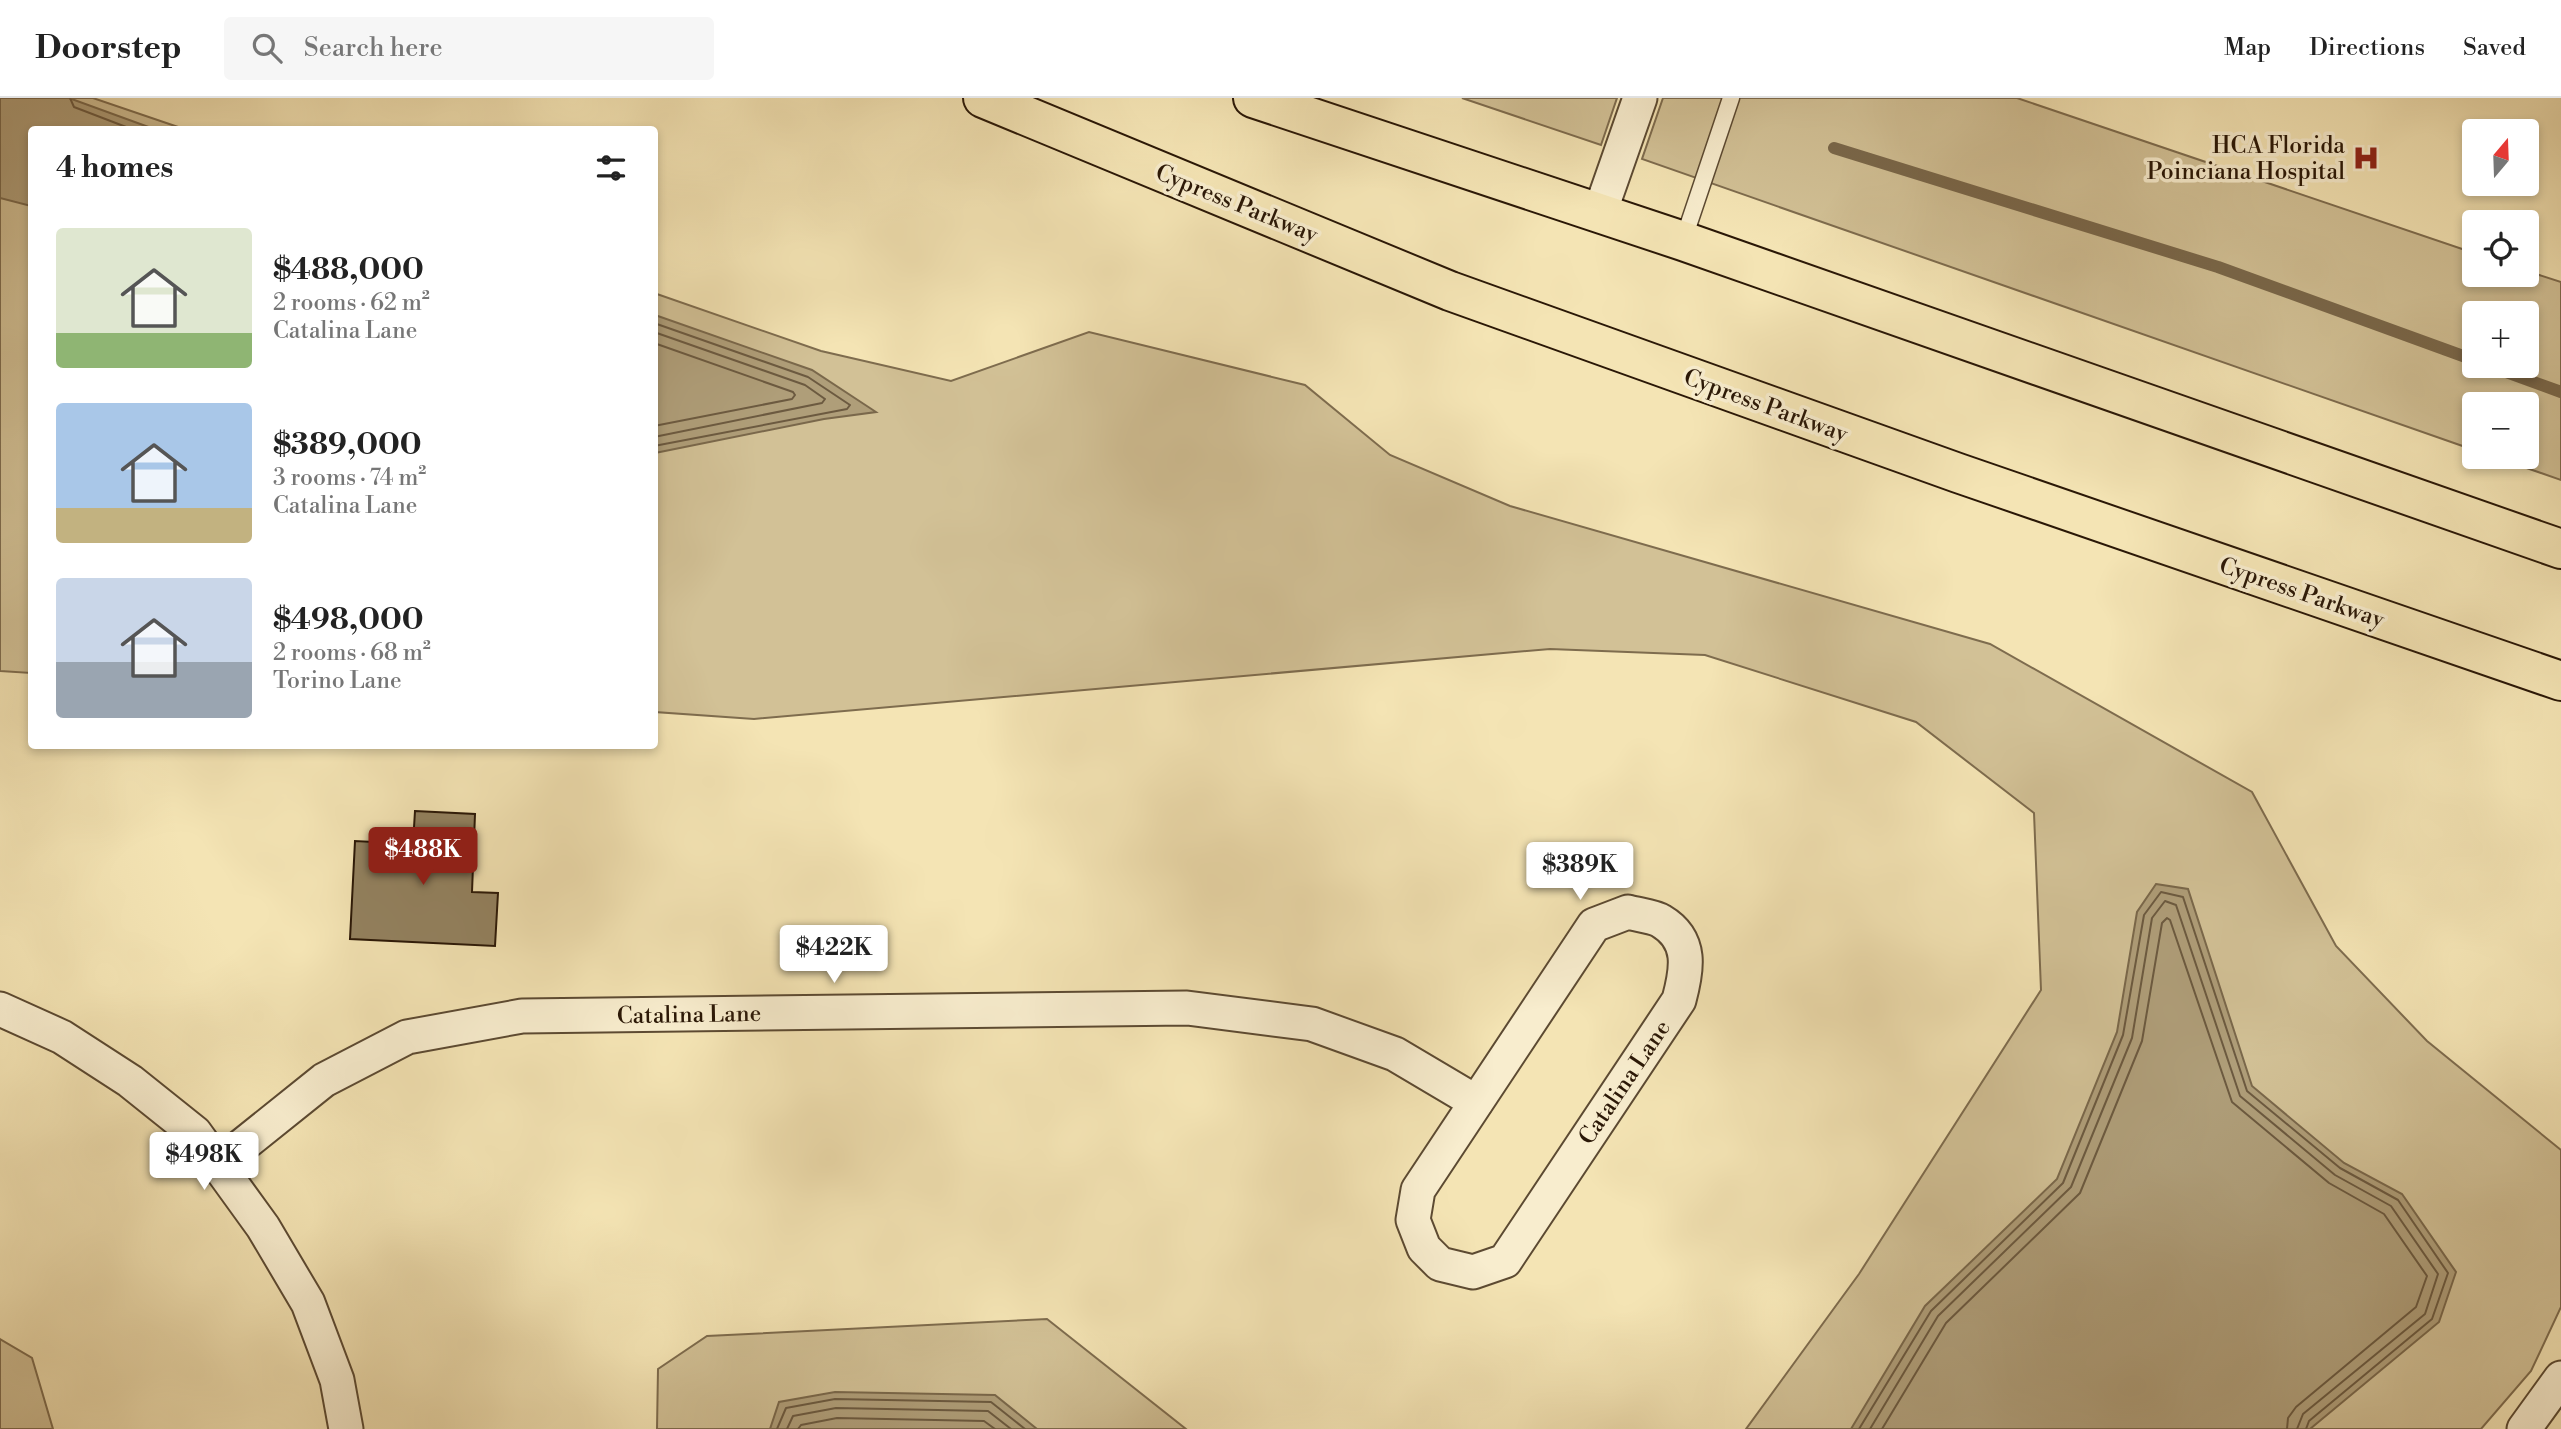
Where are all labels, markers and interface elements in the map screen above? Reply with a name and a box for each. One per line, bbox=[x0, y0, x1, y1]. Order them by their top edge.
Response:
search box bbox=[224, 17, 714, 80]
text: Doorstep bbox=[35, 28, 182, 69]
icon: search bbox=[248, 29, 286, 67]
text: Search here bbox=[304, 32, 443, 64]
text: Map bbox=[2224, 33, 2271, 63]
text: Directions bbox=[2309, 33, 2425, 63]
text: Saved bbox=[2463, 33, 2526, 63]
north arrow bbox=[2462, 119, 2539, 196]
map controls bbox=[2462, 119, 2539, 469]
place label: HCA Florida Poinciana Hospital bbox=[2147, 132, 2345, 186]
hospital icon: HCA Florida Poinciana Hospital bbox=[2351, 143, 2381, 173]
text: 4 homes bbox=[56, 149, 173, 187]
icon: filters bbox=[592, 149, 630, 187]
street label: Cypress Parkway bbox=[1151, 159, 1323, 250]
button: locate bbox=[2462, 210, 2539, 287]
text: $488,000 bbox=[273, 251, 424, 289]
icon: home bbox=[112, 256, 196, 340]
text: 2 rooms · 62 m² bbox=[273, 289, 430, 317]
button: + bbox=[2462, 301, 2539, 378]
text: Catalina Lane bbox=[273, 317, 417, 345]
street label: Cypress Parkway bbox=[1680, 363, 1852, 449]
button: − bbox=[2462, 392, 2539, 469]
text: $389,000 bbox=[273, 426, 422, 464]
icon: home bbox=[112, 431, 196, 515]
text: 3 rooms · 74 m² bbox=[273, 464, 426, 492]
text: Catalina Lane bbox=[273, 492, 417, 520]
street label: Cypress Parkway bbox=[2216, 552, 2389, 635]
text: $498,000 bbox=[273, 601, 424, 639]
icon: home bbox=[112, 606, 196, 690]
text: 2 rooms · 68 m² bbox=[273, 639, 431, 667]
text: Torino Lane bbox=[273, 667, 402, 695]
pin: $488K bbox=[374, 828, 472, 887]
text: $488K bbox=[384, 836, 462, 864]
pin: $389K bbox=[1531, 842, 1629, 902]
text: $389K bbox=[1542, 851, 1618, 879]
pin: $422K bbox=[785, 926, 883, 985]
text: $422K bbox=[796, 934, 872, 962]
street label: Catalina Lane bbox=[617, 1000, 761, 1030]
street label: Catalina Lane bbox=[1573, 1015, 1677, 1150]
pin: $498K bbox=[155, 1132, 253, 1192]
text: $498K bbox=[166, 1141, 242, 1169]

